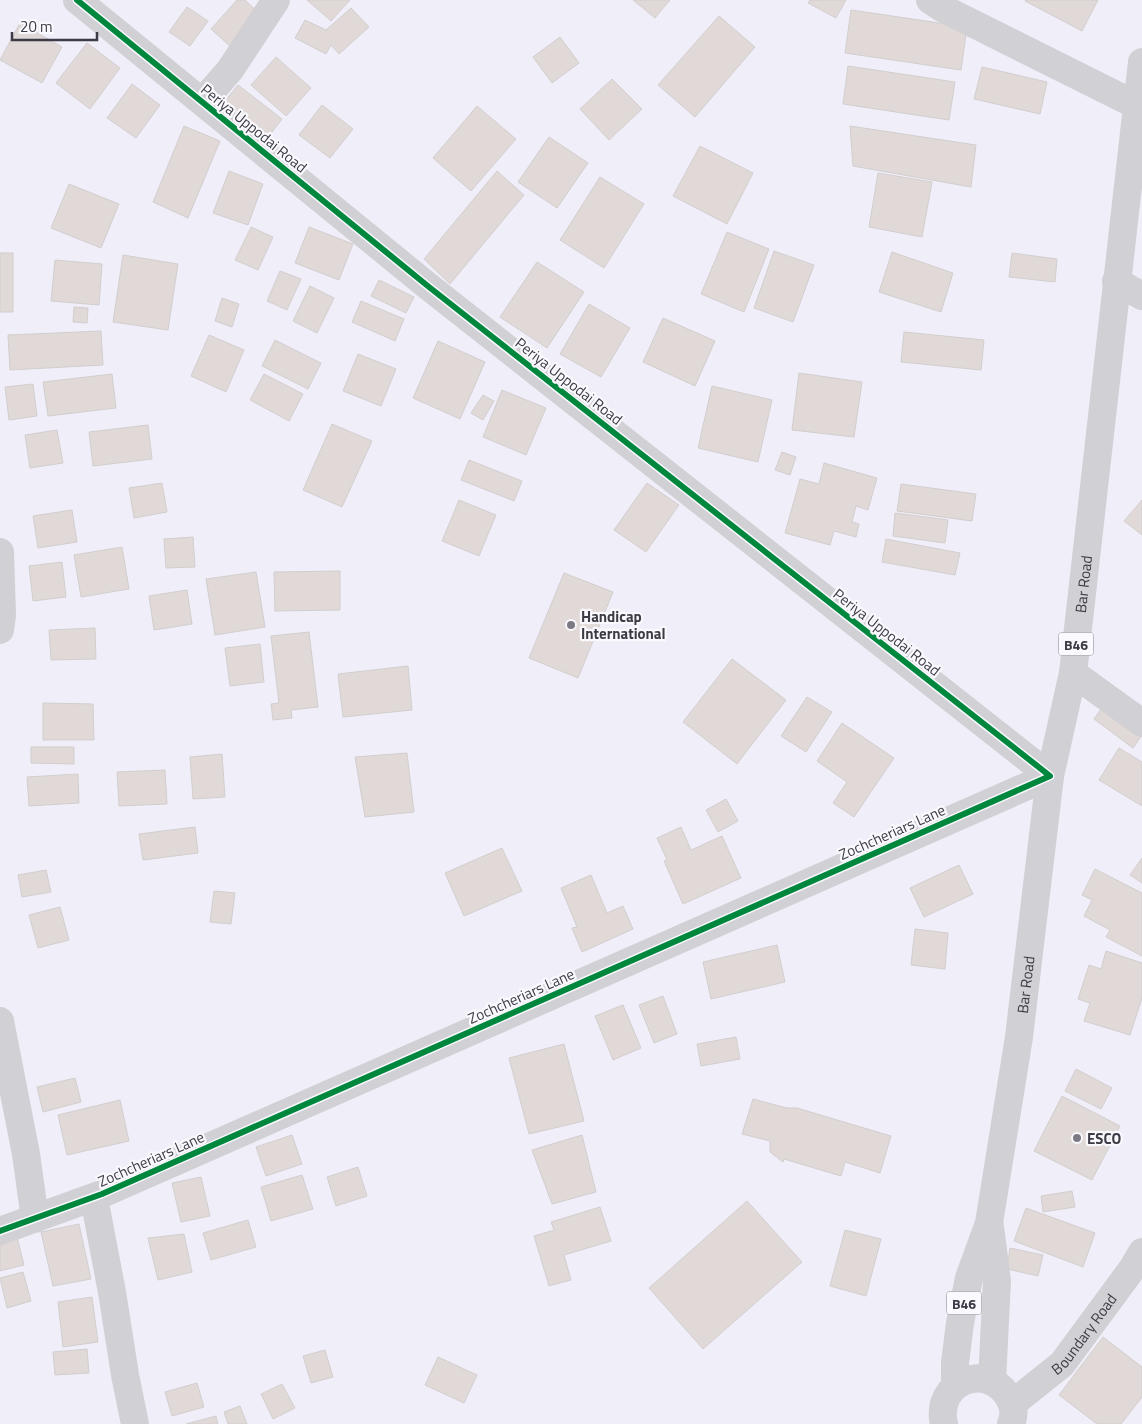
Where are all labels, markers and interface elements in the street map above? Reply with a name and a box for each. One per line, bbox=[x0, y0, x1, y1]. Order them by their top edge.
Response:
scale bar bbox=[12, 10, 98, 42]
text: 20 m bbox=[20, 15, 53, 38]
street label: Periya Uppodai Road bbox=[196, 78, 312, 178]
street label: Periya Uppodai Road bbox=[510, 332, 628, 430]
street label: Bar Road bbox=[1068, 554, 1098, 614]
street label: Periya Uppodai Road bbox=[828, 583, 946, 681]
place label: Handicap International bbox=[581, 605, 666, 645]
marker: Handicap International bbox=[565, 619, 577, 631]
road number: B46 bbox=[1058, 633, 1094, 656]
street label: Zochcheriars Lane bbox=[835, 798, 949, 866]
street label: Bar Road bbox=[1010, 954, 1040, 1015]
street label: Zochcheriars Lane bbox=[464, 962, 578, 1030]
street label: Zochcheriars Lane bbox=[94, 1125, 208, 1193]
place label: ESCO bbox=[1087, 1127, 1122, 1150]
marker: ESCO bbox=[1071, 1132, 1083, 1144]
street label: Boundary Road bbox=[1046, 1288, 1122, 1380]
road number: B46 bbox=[946, 1292, 982, 1315]

